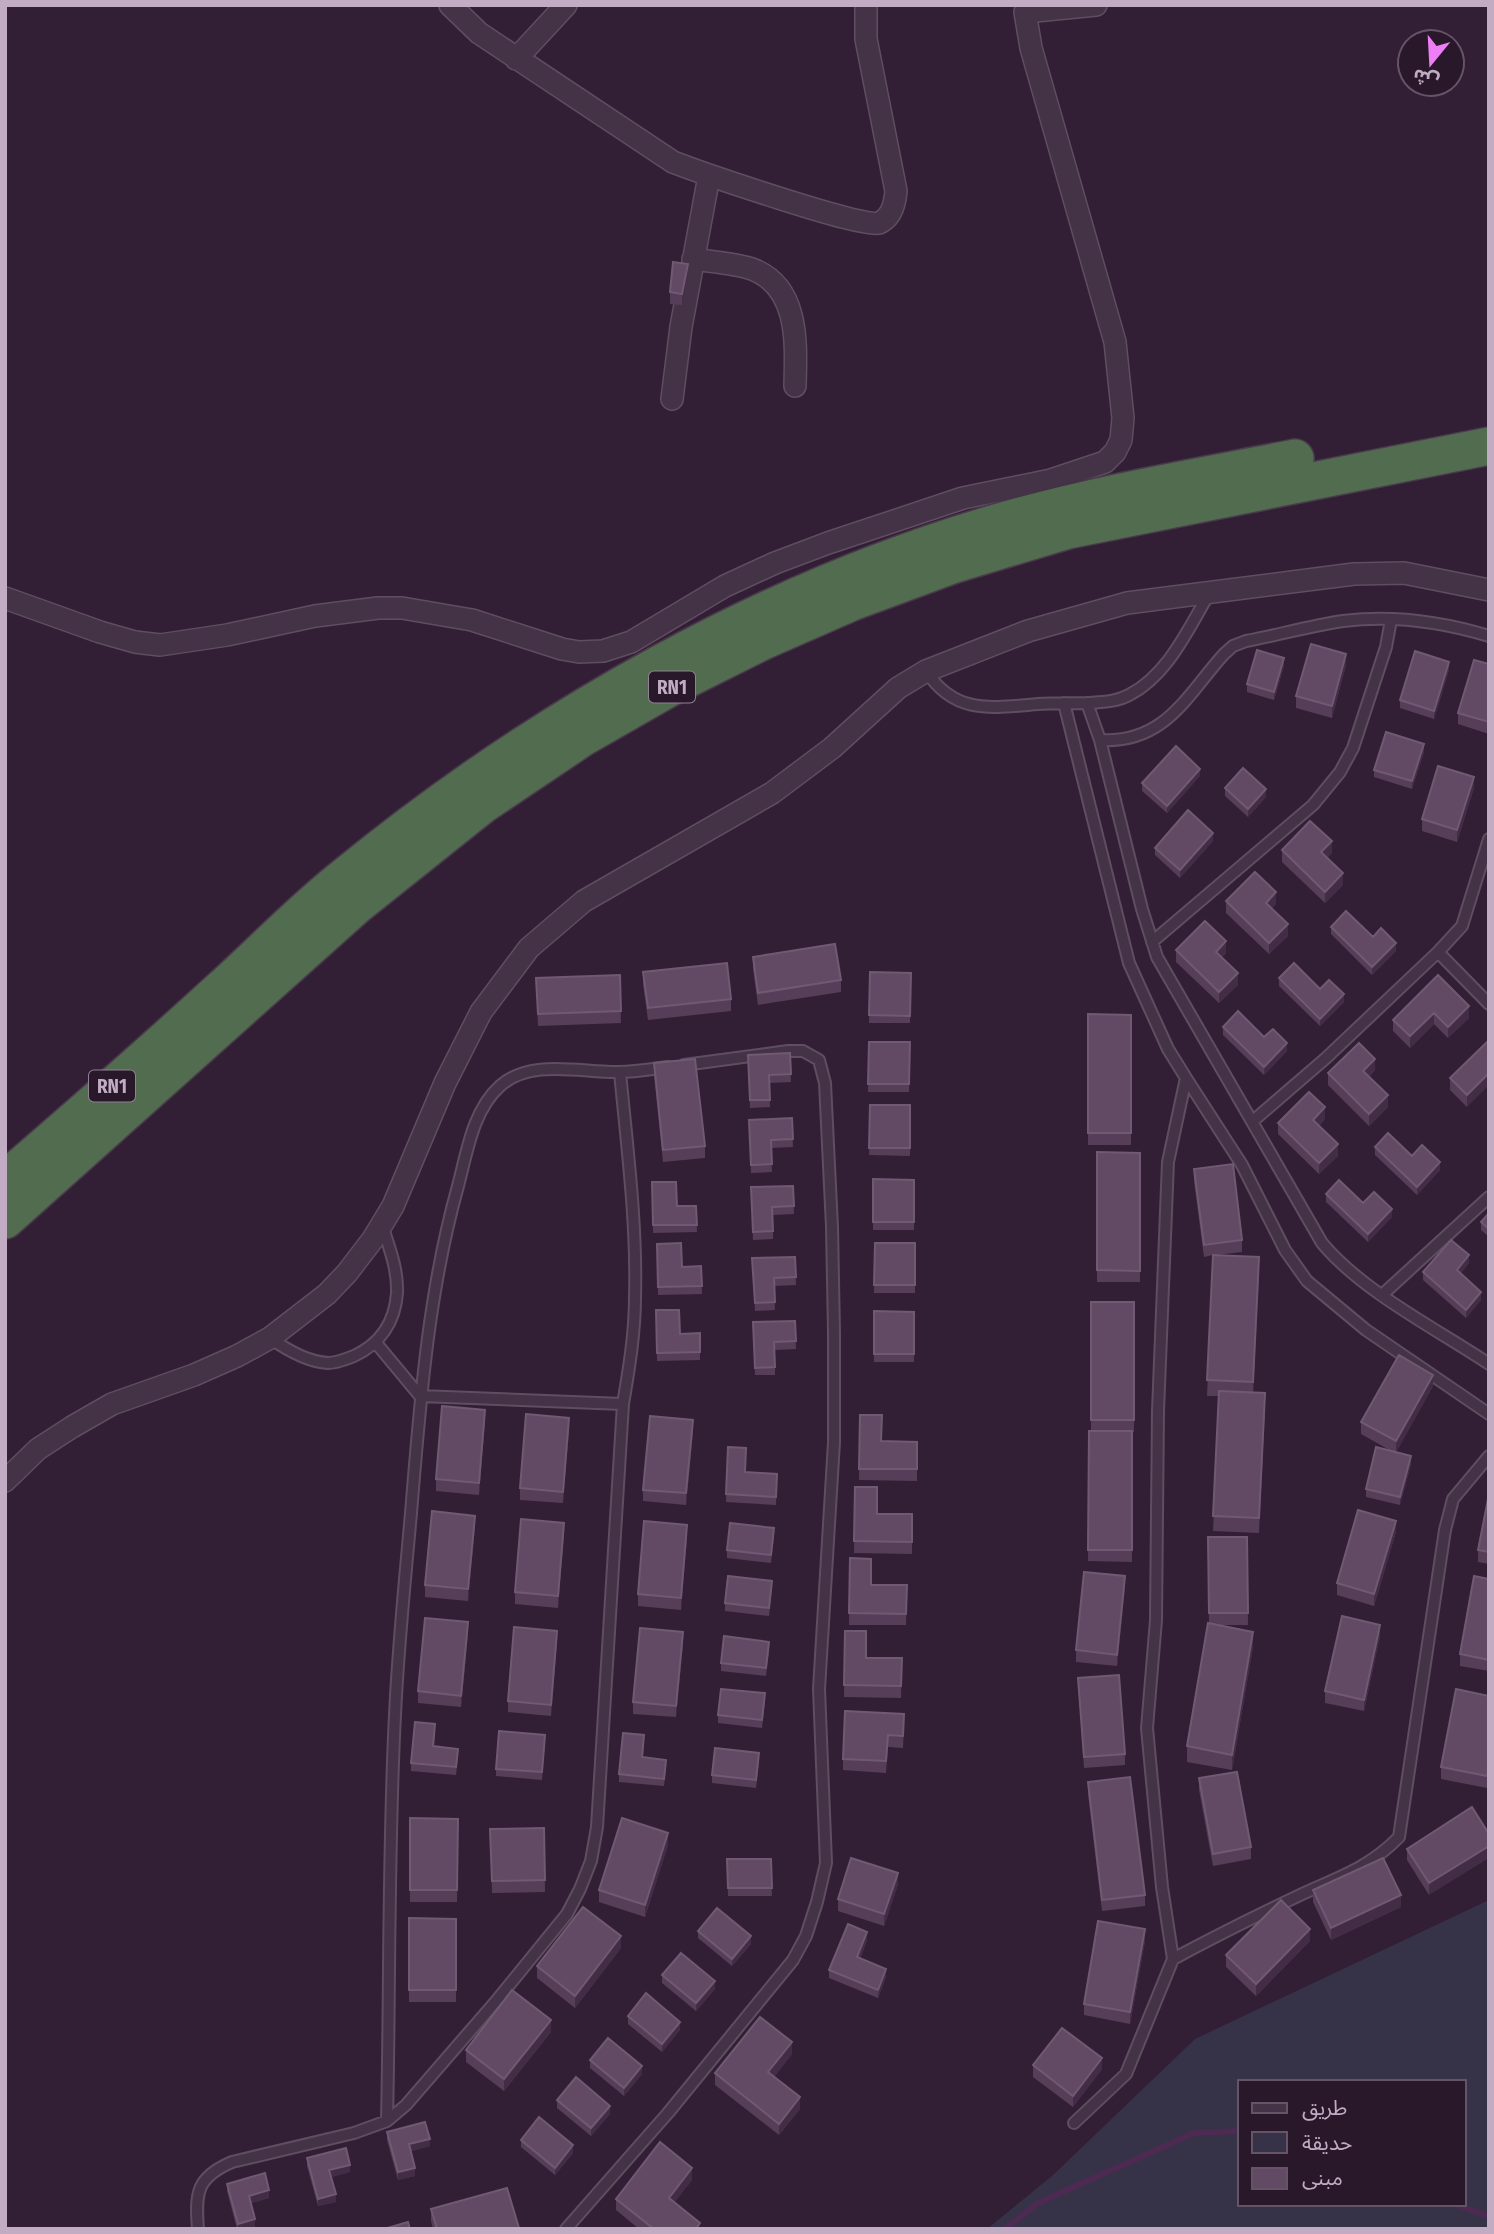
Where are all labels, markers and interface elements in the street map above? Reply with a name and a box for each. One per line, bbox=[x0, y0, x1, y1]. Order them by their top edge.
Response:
north arrow bbox=[1396, 28, 1466, 98]
text: ش bbox=[1410, 64, 1442, 94]
road number: RN1 bbox=[649, 672, 695, 702]
road number: RN1 bbox=[89, 1070, 135, 1102]
legend bbox=[1238, 2080, 1466, 2206]
text: طريق bbox=[1302, 2095, 1347, 2121]
text: حديقة bbox=[1302, 2130, 1352, 2156]
text: مبنى bbox=[1302, 2165, 1343, 2191]

